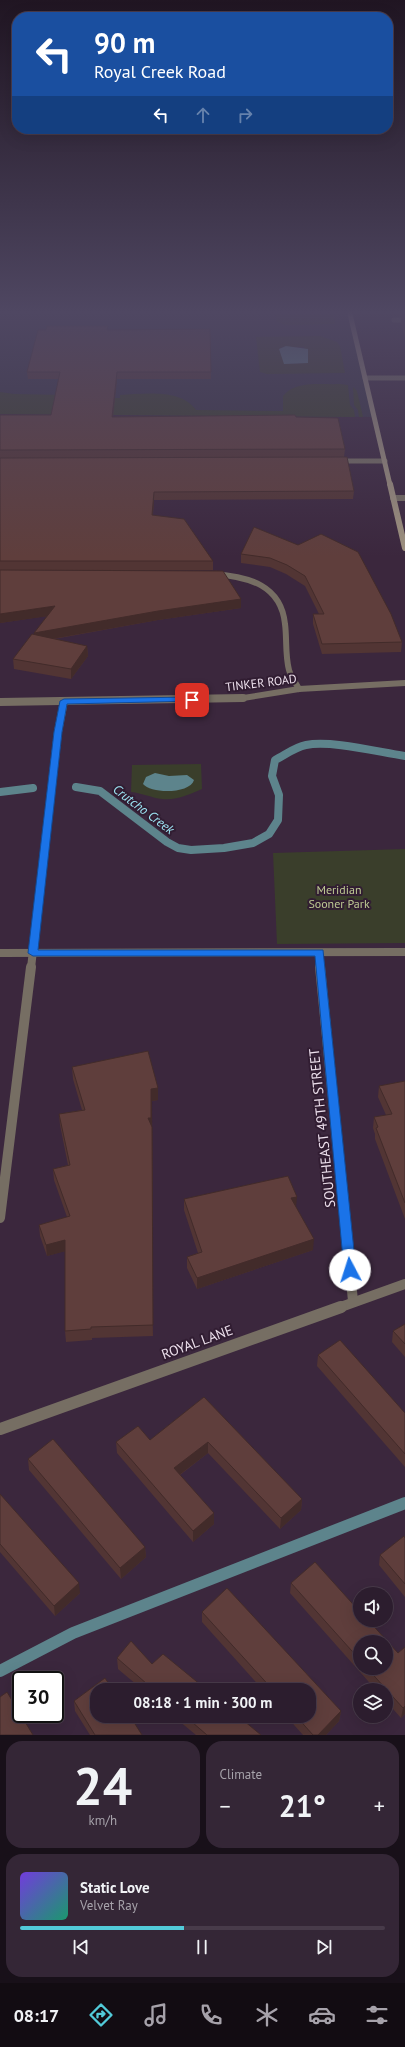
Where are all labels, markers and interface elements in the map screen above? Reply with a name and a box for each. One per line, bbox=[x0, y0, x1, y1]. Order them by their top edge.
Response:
text: 90 m bbox=[94, 24, 155, 61]
icon: left bbox=[28, 28, 80, 80]
text: Royal Creek Road bbox=[94, 60, 226, 83]
icon: left bbox=[150, 104, 172, 126]
icon: ahead bbox=[192, 104, 214, 126]
icon: right bbox=[234, 104, 256, 126]
street label: TINKER ROAD bbox=[224, 671, 298, 694]
pin bbox=[175, 683, 209, 717]
icon: arrive bbox=[181, 689, 203, 711]
water label: Crutcho Creek bbox=[110, 781, 179, 839]
park label: Meridian Sooner Park bbox=[308, 882, 370, 911]
street label: SOUTHEAST 49TH STREET bbox=[305, 1047, 339, 1208]
position arrow bbox=[329, 1249, 371, 1291]
street label: ROYAL LANE bbox=[159, 1321, 235, 1363]
map controls bbox=[353, 1587, 393, 1723]
button: sound bbox=[353, 1587, 393, 1627]
button: search bbox=[353, 1635, 393, 1675]
speed limit sign: 30 bbox=[12, 1671, 64, 1723]
button: layers bbox=[353, 1683, 393, 1723]
text: 08:18 · 1 min · 300 m bbox=[134, 1693, 272, 1712]
text: 24 bbox=[73, 1752, 132, 1819]
text: Climate bbox=[220, 1766, 262, 1783]
text: 21° bbox=[279, 1786, 326, 1825]
text: − bbox=[220, 1792, 231, 1820]
text: + bbox=[374, 1792, 385, 1820]
text: km/h bbox=[89, 1812, 117, 1829]
text: Static Love bbox=[80, 1878, 150, 1897]
text: Velvet Ray bbox=[80, 1897, 138, 1914]
icon: previous bbox=[70, 1936, 92, 1958]
icon: pause bbox=[191, 1936, 213, 1958]
icon: next bbox=[313, 1936, 335, 1958]
icon: directions bbox=[87, 2001, 115, 2029]
icon: music bbox=[142, 2001, 170, 2029]
icon: phone bbox=[197, 2001, 225, 2029]
icon: climate bbox=[253, 2001, 281, 2029]
icon: car bbox=[308, 2001, 336, 2029]
icon: filters bbox=[363, 2001, 391, 2029]
text: 08:17 bbox=[14, 2004, 59, 2027]

